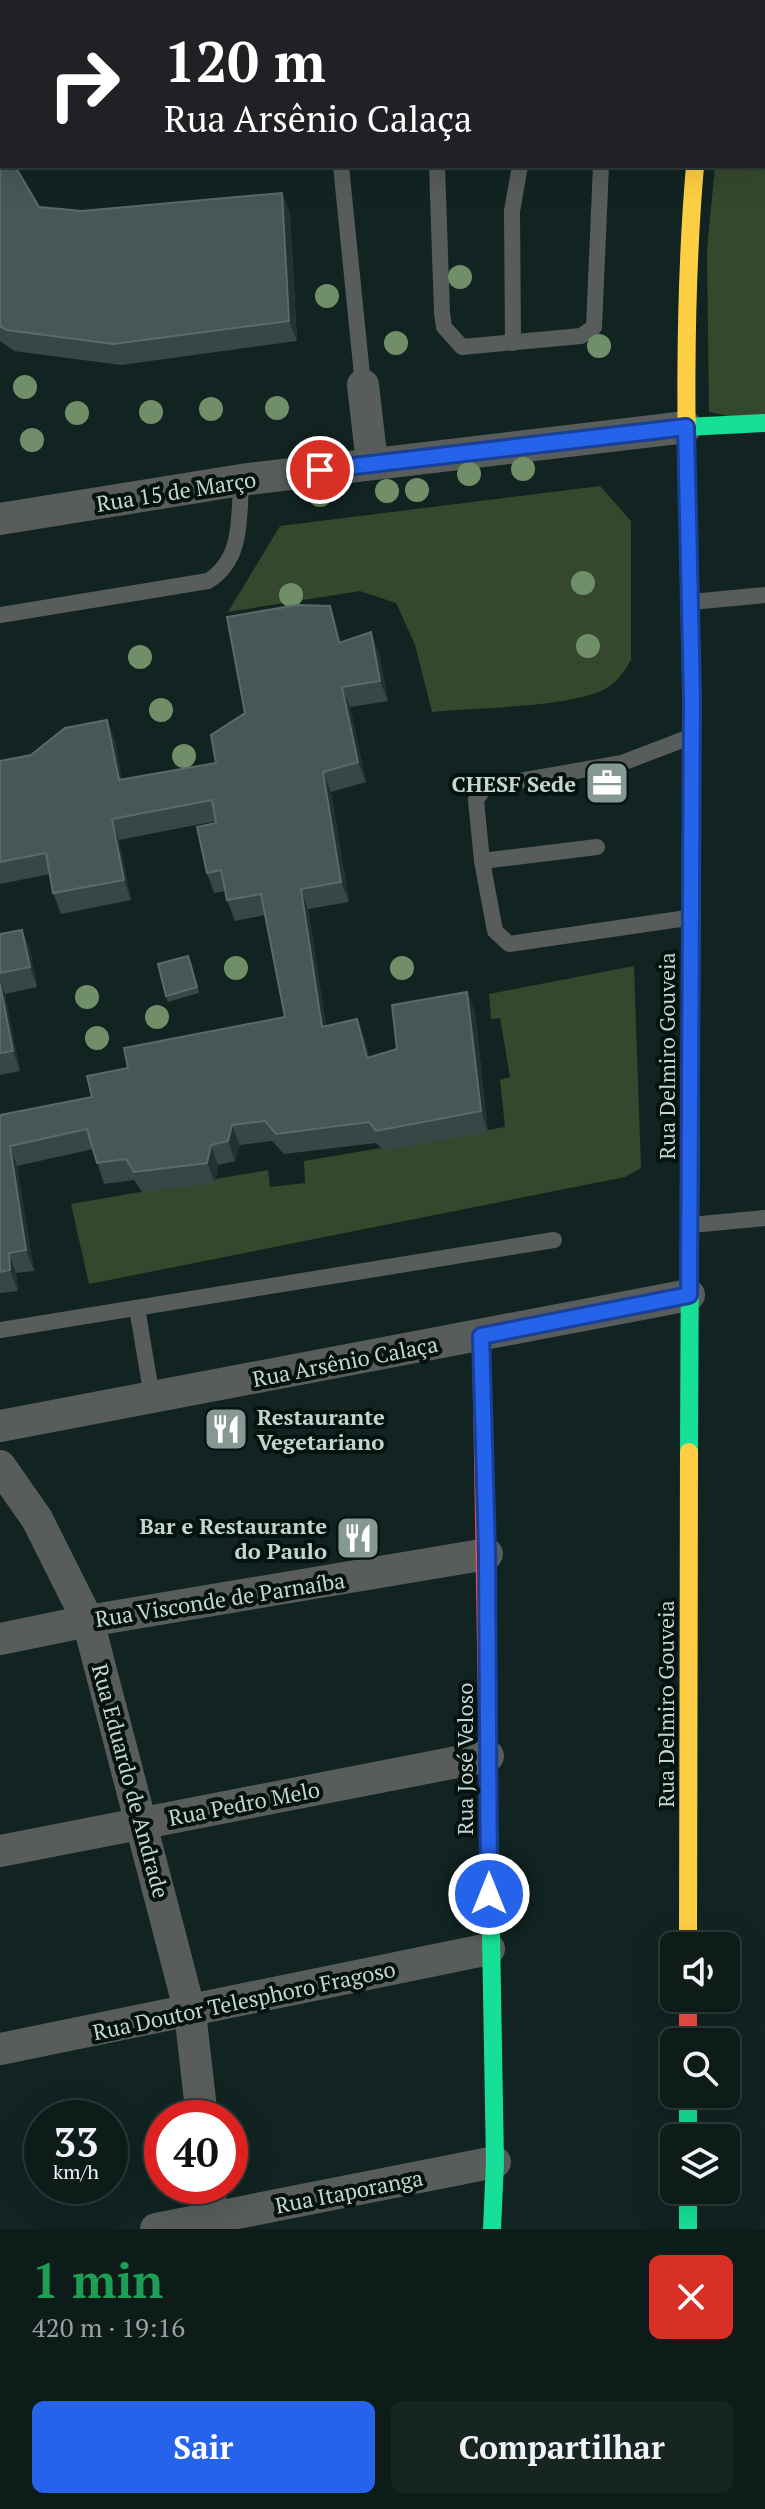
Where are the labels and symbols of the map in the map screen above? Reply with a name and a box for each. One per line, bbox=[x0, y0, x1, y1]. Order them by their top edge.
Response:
pin bbox=[286, 436, 354, 504]
street label: Rua 15 de Março bbox=[94, 464, 258, 518]
office icon: CHESF Sede bbox=[583, 759, 631, 807]
place label: CHESF Sede bbox=[452, 769, 576, 798]
street label: Rua Delmiro Gouveia bbox=[652, 952, 681, 1160]
street label: Rua Arsênio Calaça bbox=[250, 1329, 440, 1393]
place label: Restaurante Vegetariano bbox=[257, 1402, 385, 1456]
restaurant icon: Restaurante Vegetariano bbox=[202, 1405, 250, 1453]
place label: Bar e Restaurante do Paulo bbox=[140, 1511, 327, 1565]
restaurant icon: Bar e Restaurante do Paulo bbox=[334, 1514, 382, 1562]
street label: Rua Visconde de Parnaíba bbox=[93, 1565, 347, 1633]
street label: Rua Delmiro Gouveia bbox=[651, 1600, 680, 1808]
street label: Rua Eduardo de Andrade bbox=[86, 1661, 176, 1901]
street label: Rua José Veloso bbox=[450, 1683, 479, 1835]
street label: Rua Pedro Melo bbox=[166, 1774, 322, 1832]
position arrow bbox=[447, 1852, 531, 1936]
street label: Rua Doutor Telesphoro Fragoso bbox=[90, 1954, 398, 2046]
speed limit sign: 40 bbox=[144, 2100, 248, 2204]
street label: Rua Itaporanga bbox=[273, 2162, 425, 2220]

